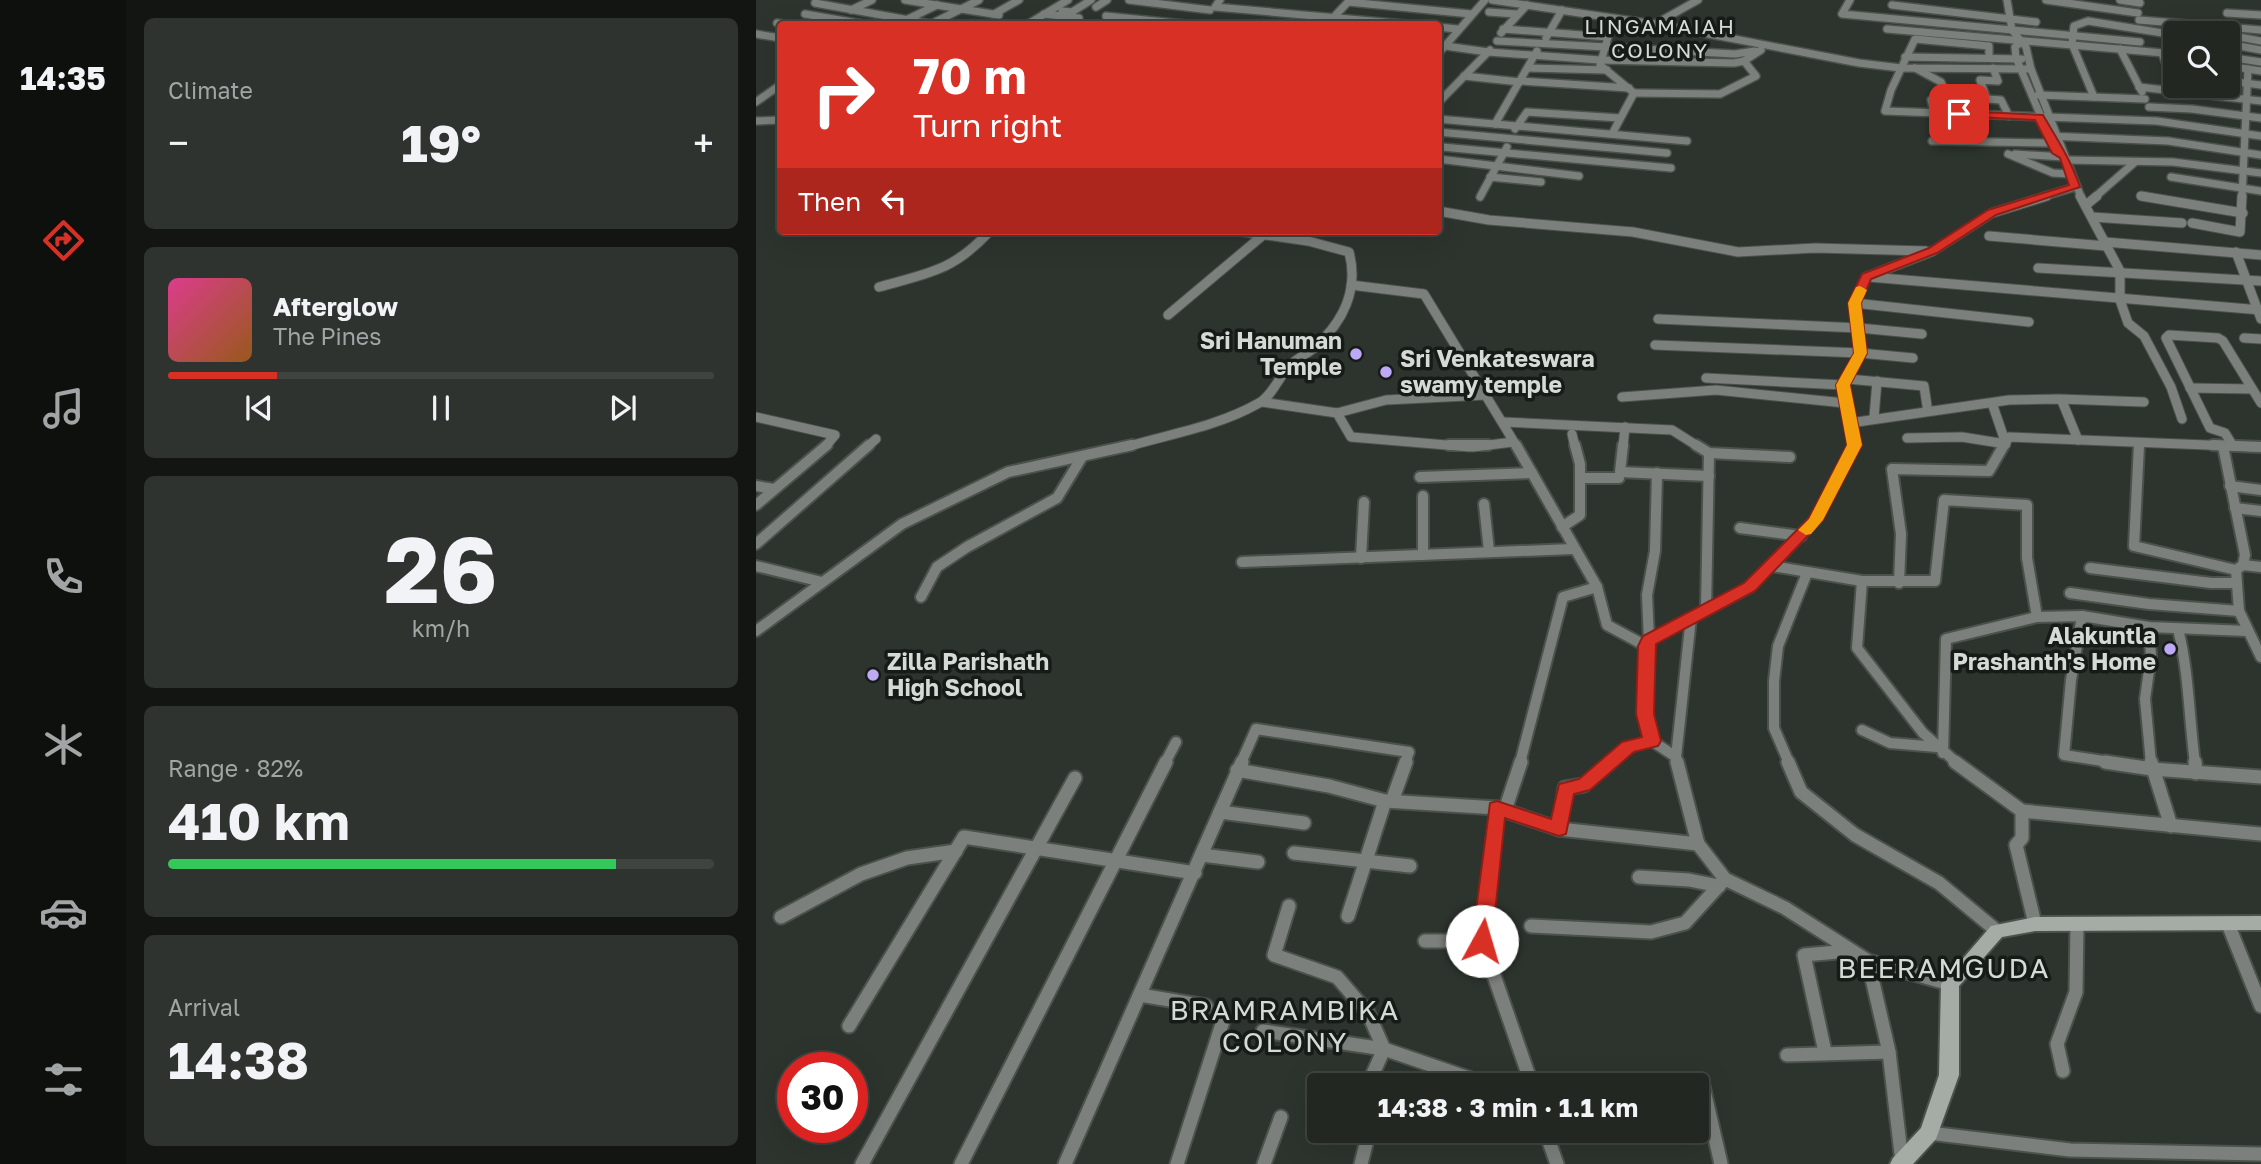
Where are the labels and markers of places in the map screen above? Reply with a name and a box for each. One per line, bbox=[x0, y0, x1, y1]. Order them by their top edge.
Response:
pin bbox=[1929, 84, 1989, 144]
place label: Sri Hanuman Temple bbox=[1200, 326, 1342, 380]
place label: Sri Venkateswara swamy temple bbox=[1400, 344, 1595, 398]
marker: Sri Hanuman Temple bbox=[1348, 346, 1364, 362]
marker: Sri Venkateswara swamy temple bbox=[1378, 364, 1394, 380]
place label: Alakuntla Prashanth's Home bbox=[1953, 621, 2156, 675]
marker: Alakuntla Prashanth's Home bbox=[2162, 641, 2178, 657]
place label: Zilla Parishath High School bbox=[887, 647, 1049, 701]
marker: Zilla Parishath High School bbox=[865, 667, 881, 683]

